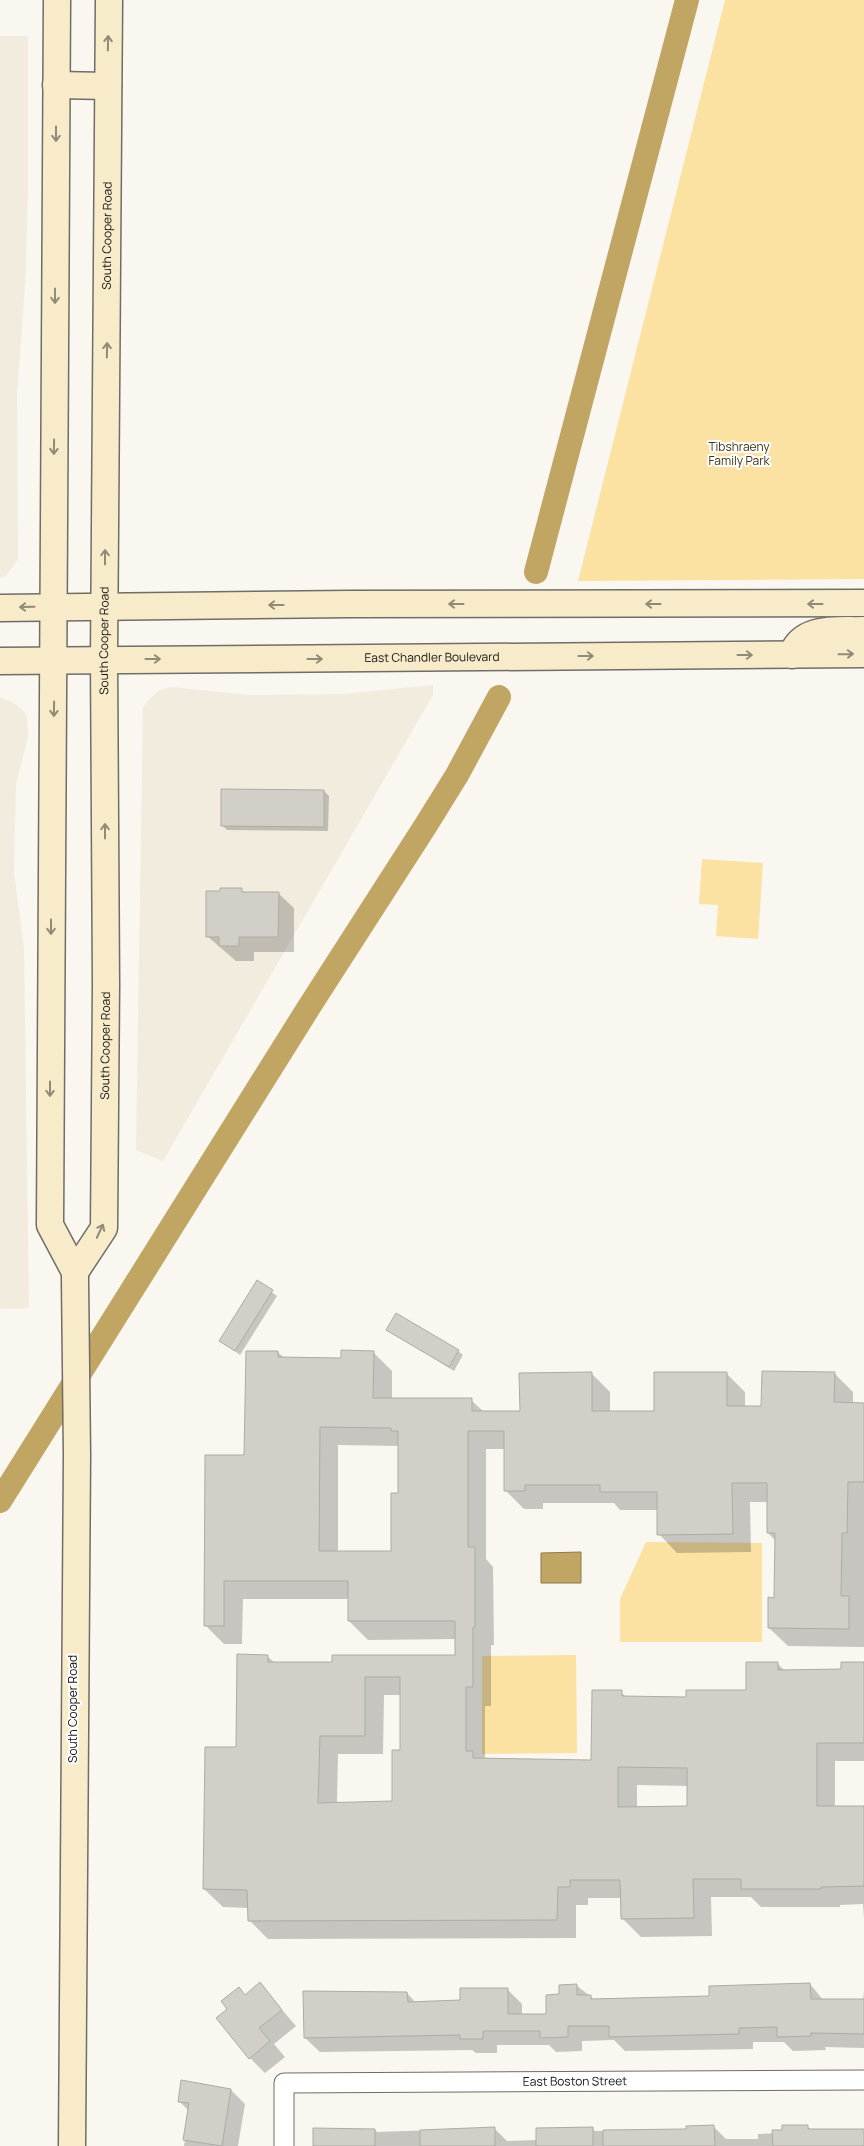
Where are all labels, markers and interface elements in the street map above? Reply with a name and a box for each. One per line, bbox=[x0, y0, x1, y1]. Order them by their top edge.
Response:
one-way arrow bbox=[103, 35, 113, 52]
one-way arrow bbox=[51, 126, 61, 142]
street label: South Cooper Road bbox=[98, 182, 116, 290]
one-way arrow bbox=[50, 288, 60, 304]
one-way arrow bbox=[102, 342, 112, 358]
park label: Tibshraeny Family Park bbox=[708, 438, 770, 469]
one-way arrow bbox=[49, 439, 59, 455]
one-way arrow bbox=[100, 549, 110, 566]
street label: South Cooper Road bbox=[95, 587, 113, 695]
one-way arrow bbox=[448, 599, 464, 609]
one-way arrow bbox=[645, 599, 662, 609]
one-way arrow bbox=[808, 599, 824, 609]
one-way arrow bbox=[268, 600, 284, 610]
one-way arrow bbox=[19, 603, 35, 612]
street label: East Chandler Boulevard bbox=[364, 648, 500, 666]
one-way arrow bbox=[837, 649, 853, 659]
one-way arrow bbox=[736, 650, 753, 660]
one-way arrow bbox=[578, 651, 594, 661]
one-way arrow bbox=[144, 654, 161, 664]
one-way arrow bbox=[307, 654, 323, 664]
one-way arrow bbox=[49, 700, 59, 717]
one-way arrow bbox=[100, 823, 110, 839]
one-way arrow bbox=[46, 918, 56, 934]
street label: South Cooper Road bbox=[96, 992, 114, 1100]
one-way arrow bbox=[46, 1081, 55, 1097]
one-way arrow bbox=[96, 1224, 106, 1239]
street label: South Cooper Road bbox=[64, 1655, 81, 1763]
street label: East Boston Street bbox=[523, 2072, 627, 2090]

